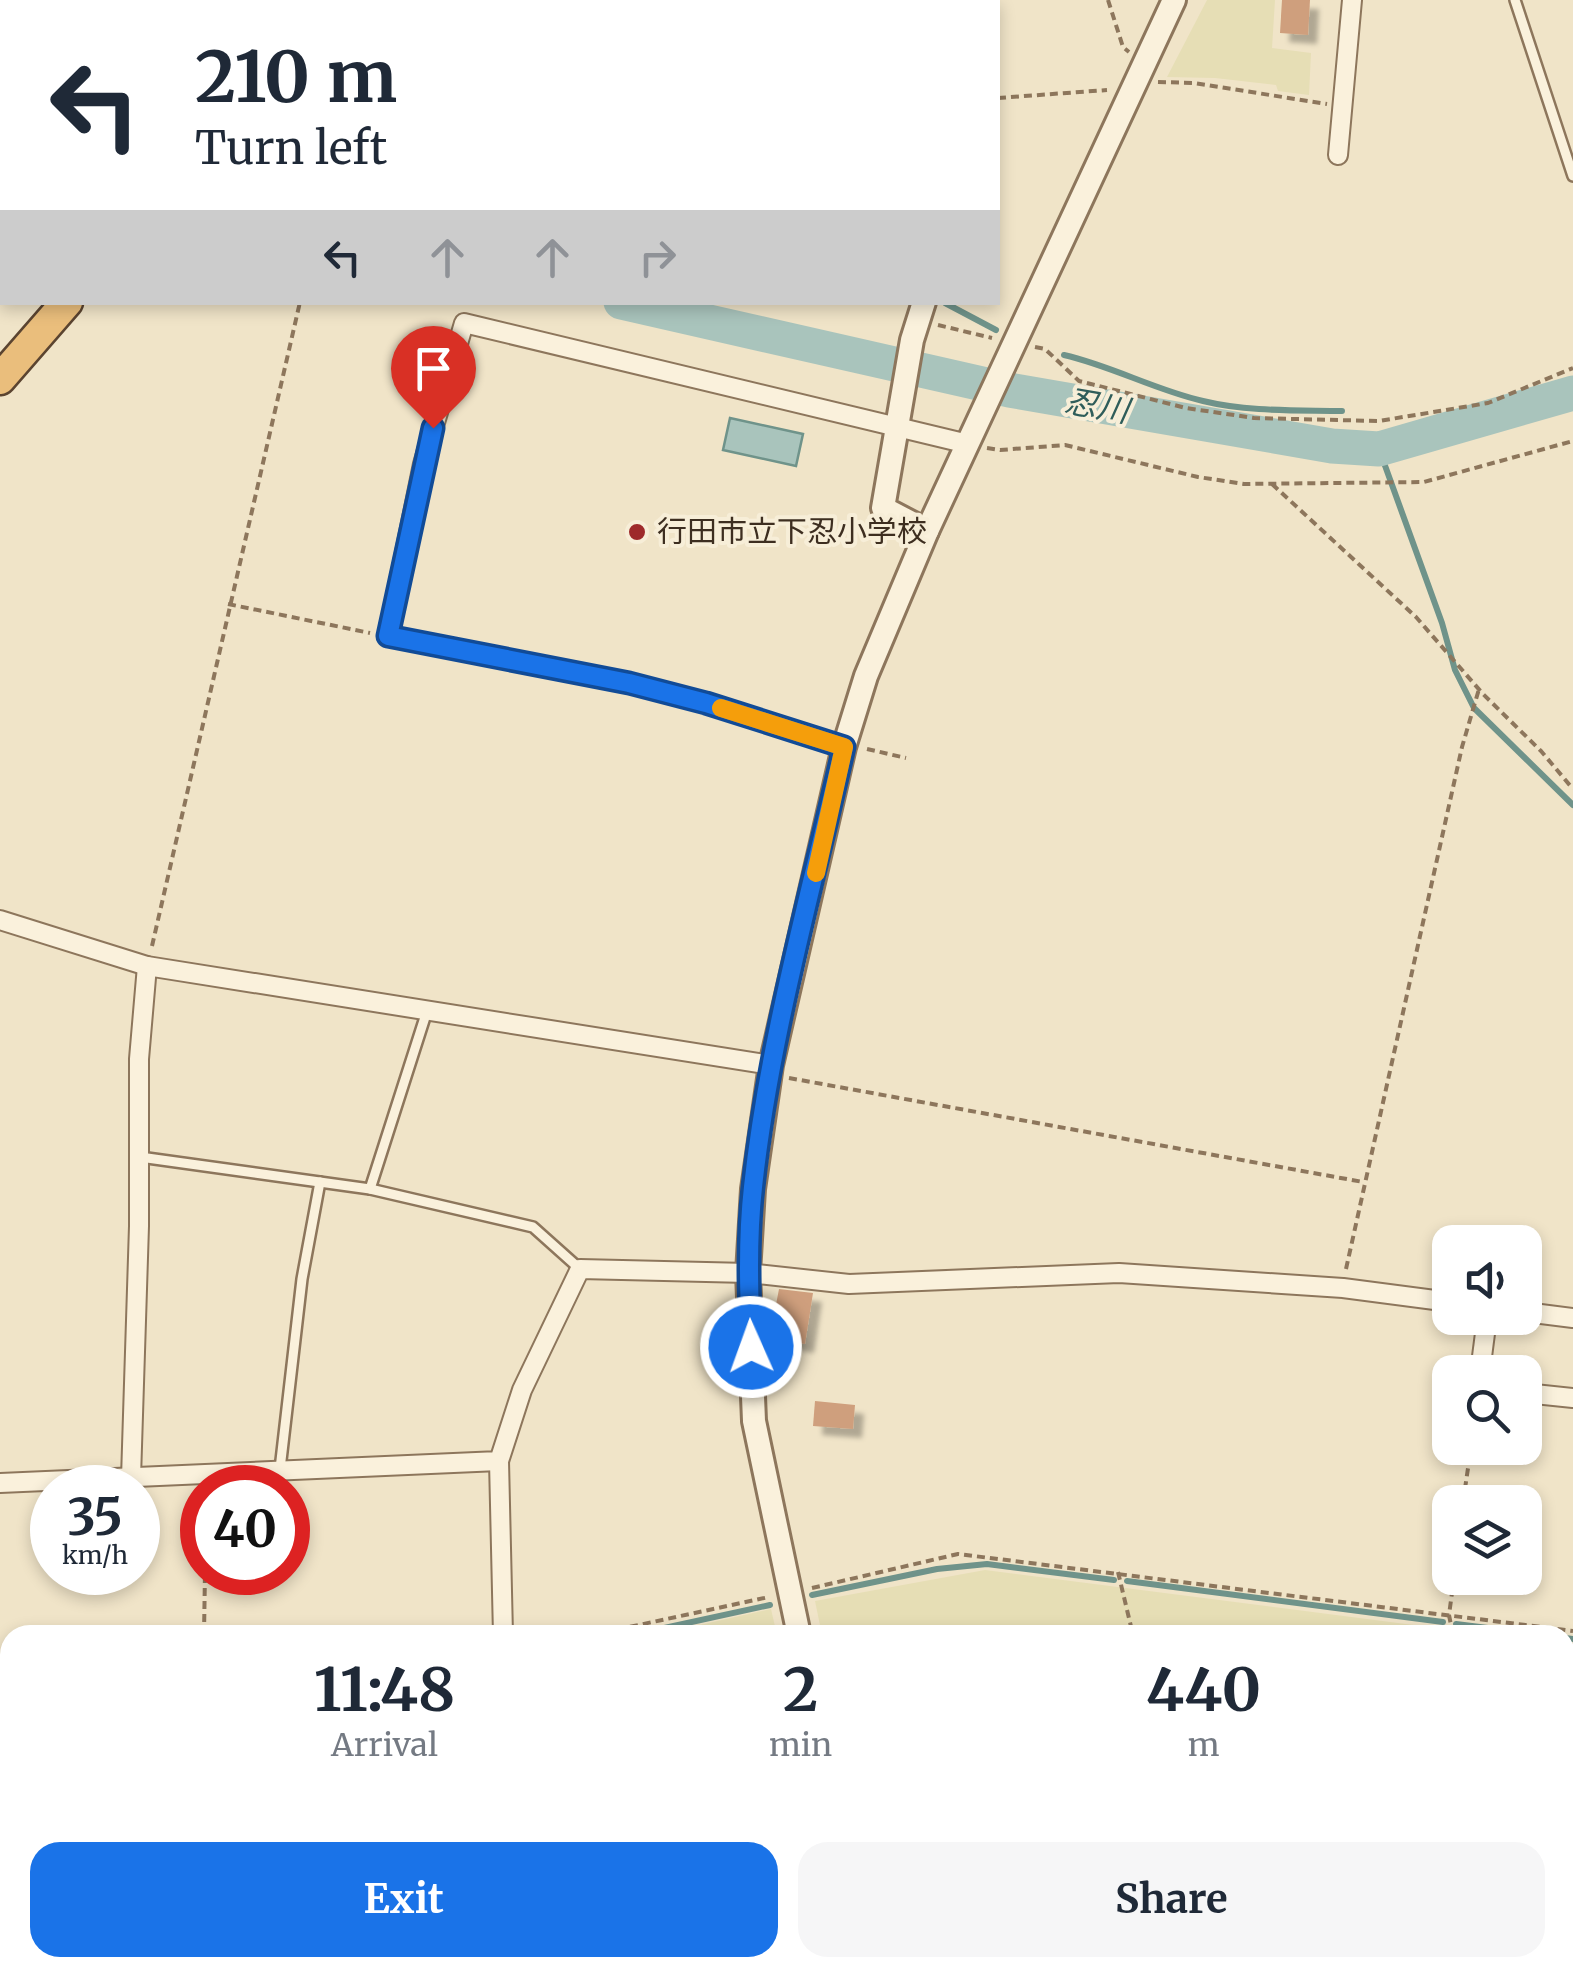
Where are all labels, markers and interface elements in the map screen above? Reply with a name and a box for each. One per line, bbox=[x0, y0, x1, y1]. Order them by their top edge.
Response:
text: 210 m bbox=[195, 33, 397, 121]
icon: left bbox=[30, 40, 160, 170]
text: Turn left bbox=[195, 120, 387, 176]
icon: left bbox=[315, 230, 370, 285]
icon: ahead bbox=[420, 230, 475, 285]
icon: ahead bbox=[525, 230, 580, 285]
icon: right bbox=[630, 230, 685, 285]
pin bbox=[391, 326, 476, 429]
icon: arrive bbox=[406, 341, 461, 396]
water label: 忍川 bbox=[1062, 381, 1135, 432]
place label: 行田市立下忍小学校 bbox=[657, 512, 927, 550]
marker: 行田市立下忍小学校 bbox=[626, 521, 648, 543]
map controls bbox=[1432, 1225, 1542, 1595]
button: sound bbox=[1432, 1225, 1542, 1335]
position arrow bbox=[699, 1295, 803, 1399]
button: search bbox=[1432, 1355, 1542, 1465]
speed limit sign: 40 bbox=[180, 1465, 310, 1595]
button: layers bbox=[1432, 1485, 1542, 1595]
text: 35 bbox=[67, 1486, 123, 1549]
text: km/h bbox=[62, 1539, 128, 1571]
text: 11:48 bbox=[314, 1652, 455, 1727]
text: 2 bbox=[783, 1652, 818, 1727]
text: 440 bbox=[1146, 1652, 1261, 1727]
text: Arrival bbox=[331, 1725, 438, 1765]
text: min bbox=[769, 1725, 832, 1765]
text: m bbox=[1188, 1725, 1220, 1765]
button: Exit bbox=[30, 1842, 778, 1957]
button: Share bbox=[798, 1842, 1545, 1957]

